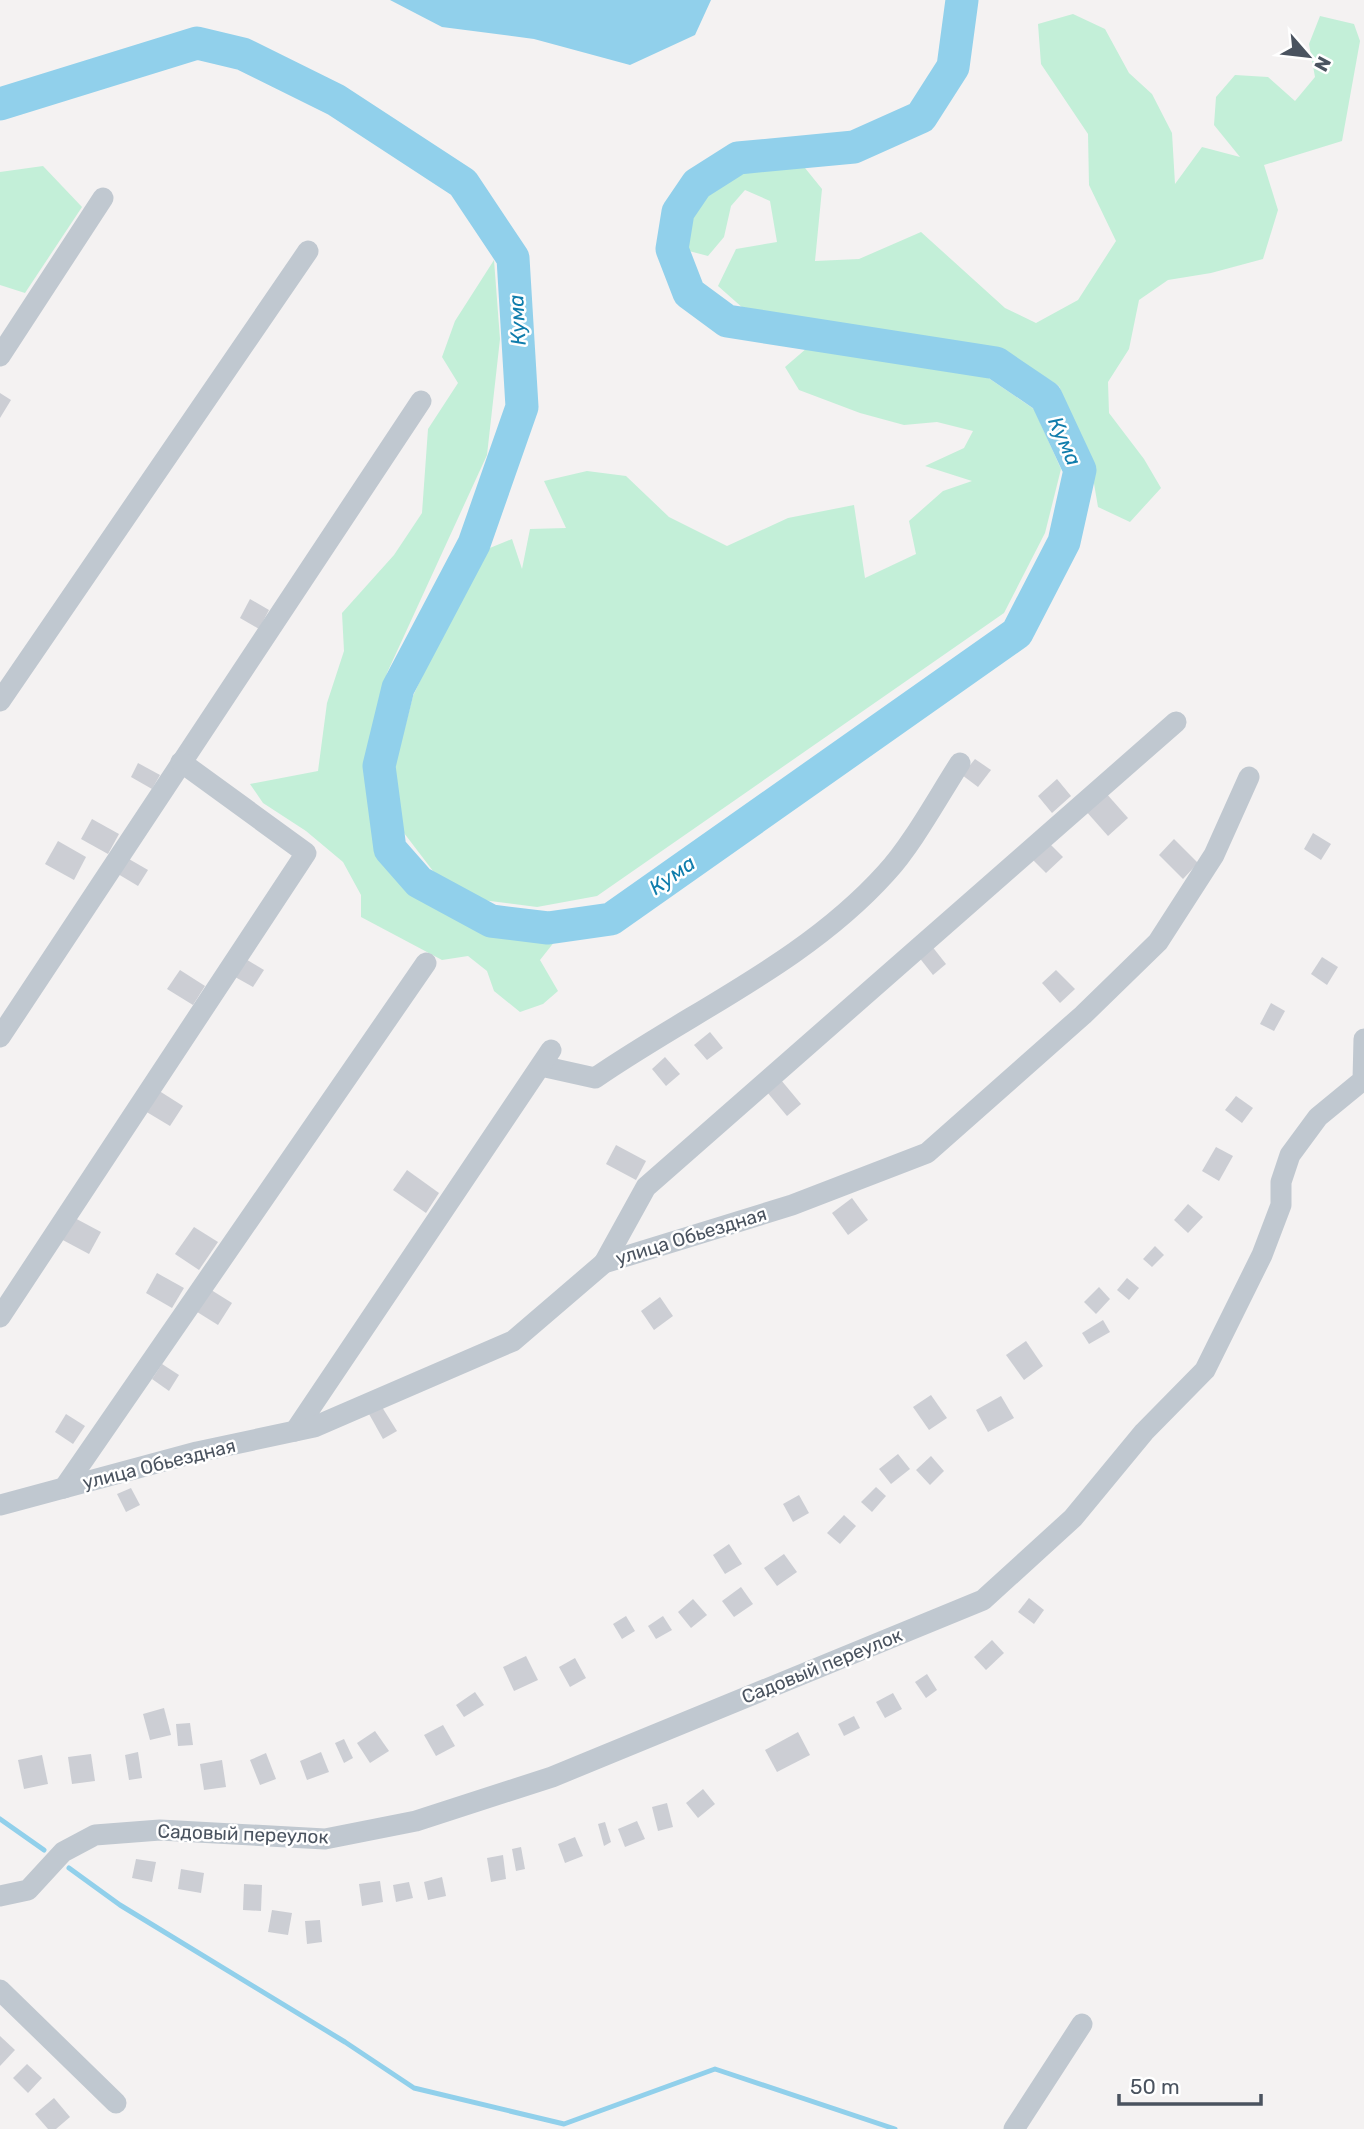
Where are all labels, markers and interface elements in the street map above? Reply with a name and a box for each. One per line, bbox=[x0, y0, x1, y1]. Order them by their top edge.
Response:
north arrow bbox=[1273, 21, 1343, 91]
text: N bbox=[1309, 52, 1336, 75]
water label: Кума bbox=[503, 294, 531, 346]
water label: Кума bbox=[1043, 413, 1087, 469]
water label: Кума bbox=[644, 850, 700, 900]
street label: улица Обьездная bbox=[613, 1202, 769, 1270]
street label: улица Обьездная bbox=[80, 1434, 238, 1494]
street label: Садовый переулок bbox=[738, 1623, 906, 1709]
street label: Садовый переулок bbox=[157, 1820, 329, 1848]
scale bar bbox=[1119, 2062, 1261, 2106]
text: 50 m bbox=[1130, 2074, 1180, 2099]

